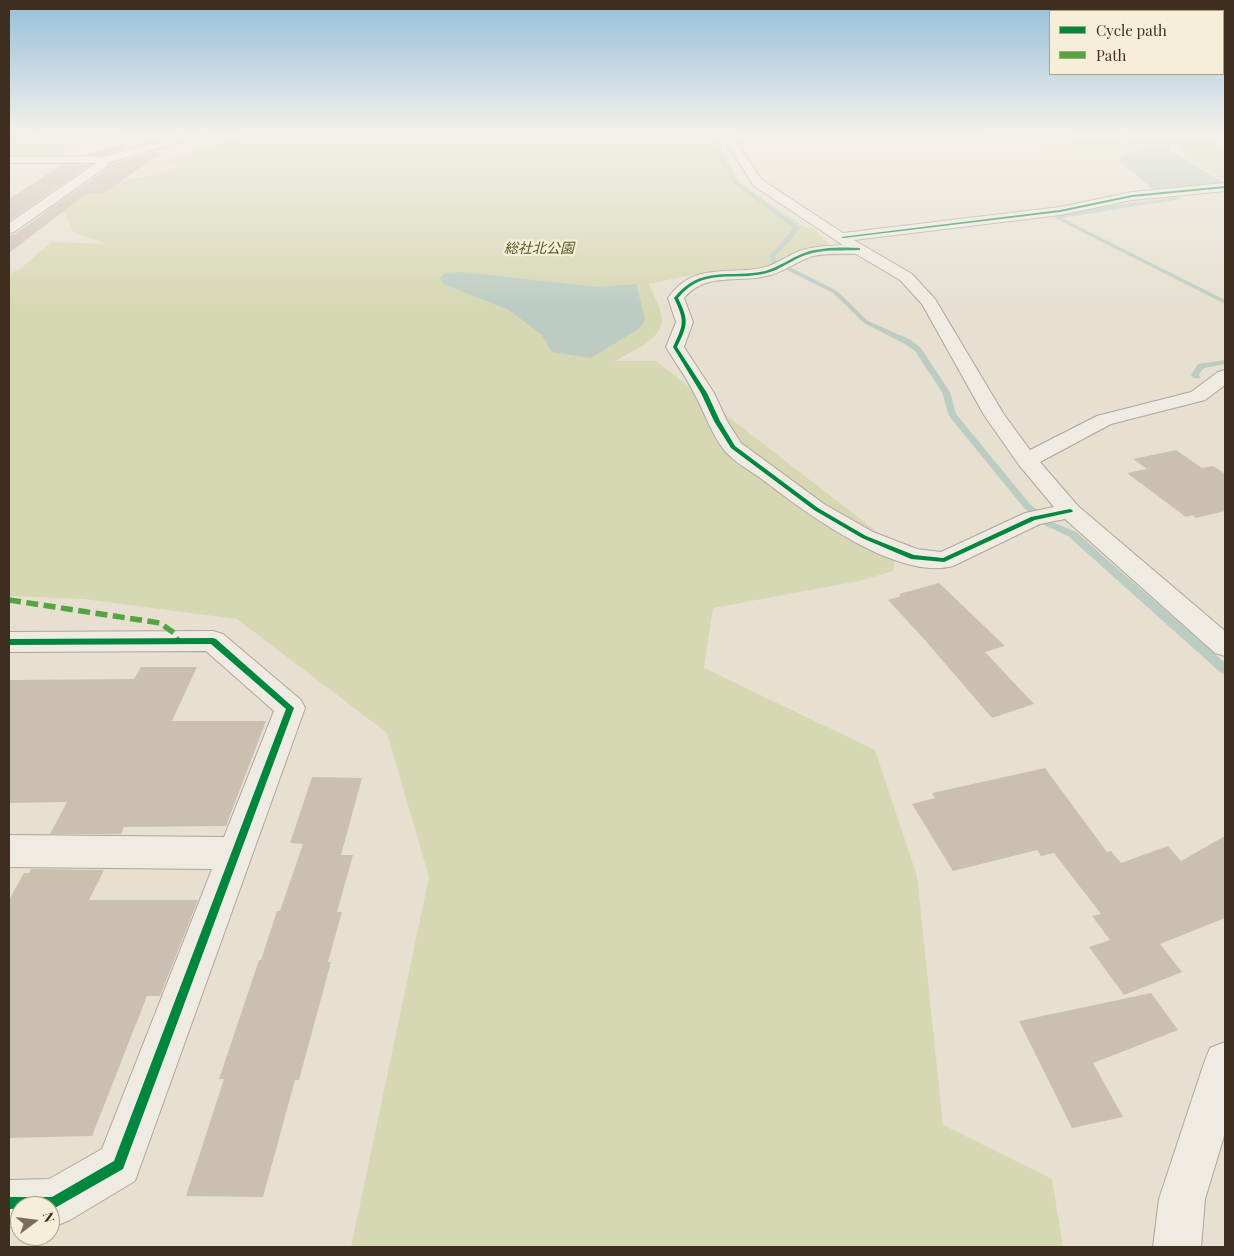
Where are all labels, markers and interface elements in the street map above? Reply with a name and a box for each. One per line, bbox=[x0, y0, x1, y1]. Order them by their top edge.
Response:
legend bbox=[1049, 10, 1224, 75]
text: Cycle path bbox=[1096, 20, 1167, 40]
text: Path bbox=[1096, 45, 1126, 65]
park label: 総社北公園 bbox=[504, 241, 574, 257]
north arrow bbox=[10, 1196, 60, 1246]
text: N bbox=[39, 1210, 59, 1225]

